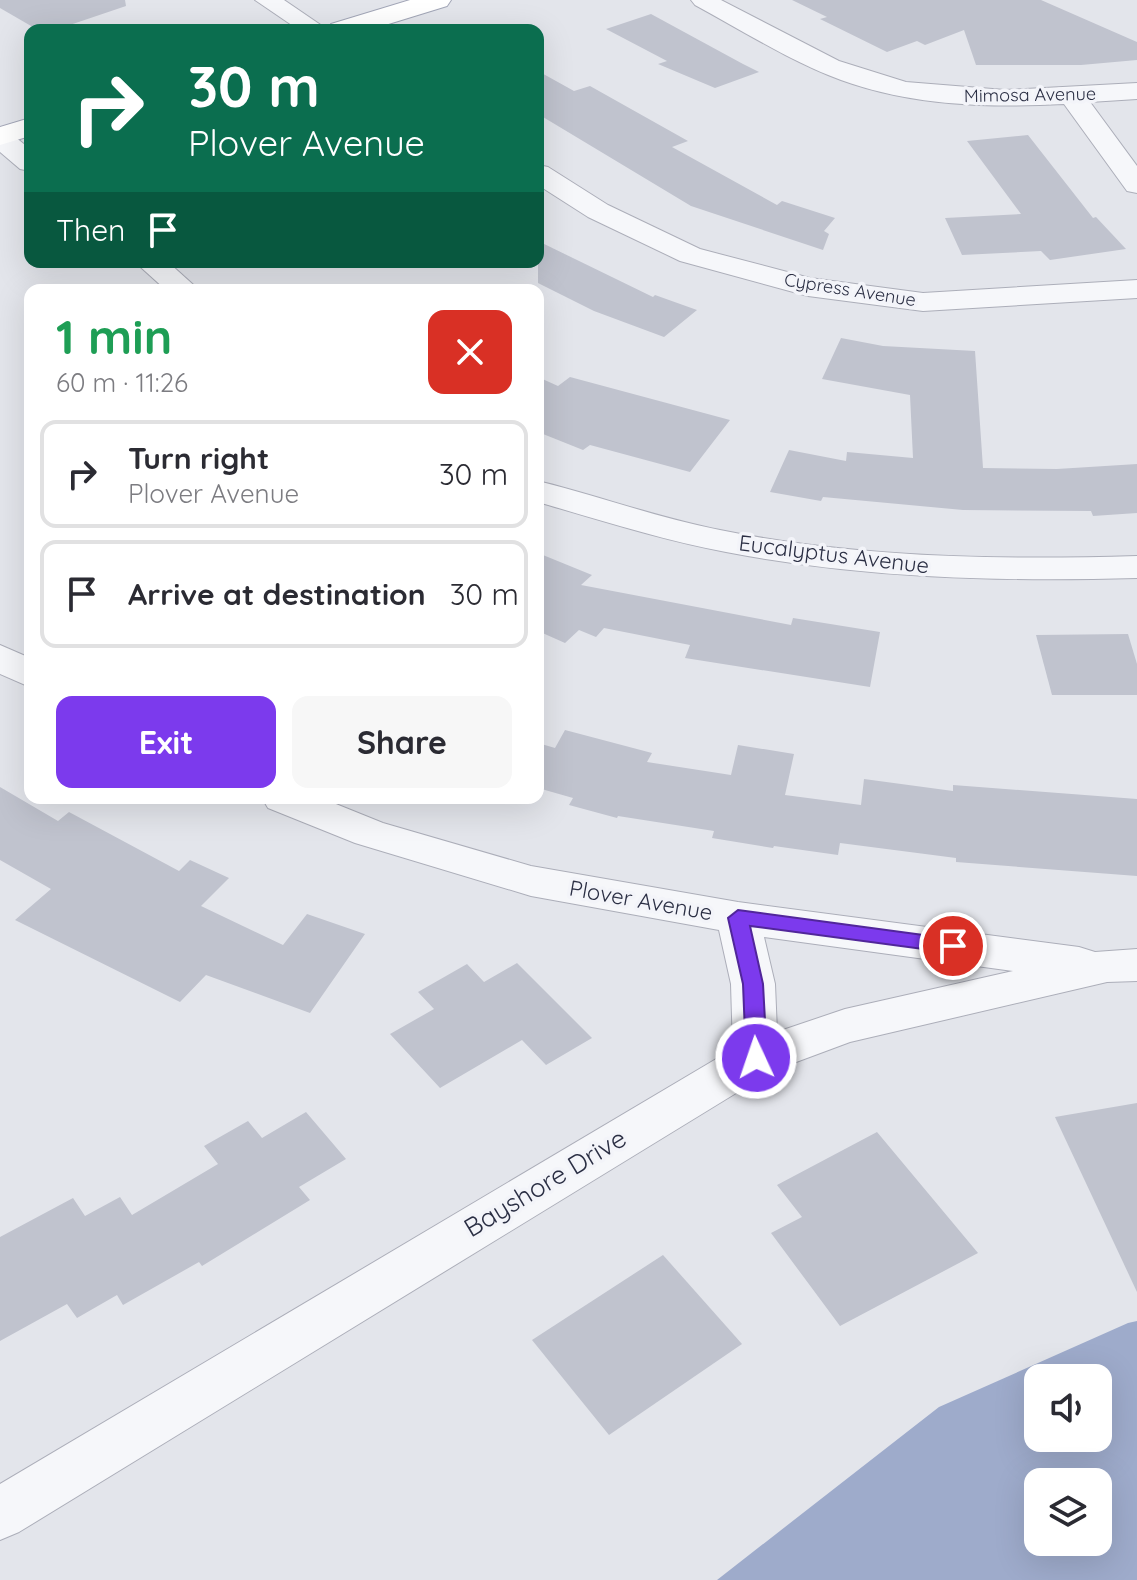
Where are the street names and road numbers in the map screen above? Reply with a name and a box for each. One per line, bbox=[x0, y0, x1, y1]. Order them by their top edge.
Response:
street label: Mimosa Avenue bbox=[964, 82, 1096, 107]
street label: Cypress Avenue bbox=[783, 268, 918, 311]
street label: Eucalyptus Avenue bbox=[737, 528, 931, 580]
street label: Plover Avenue bbox=[567, 874, 715, 926]
street label: Bayshore Drive bbox=[458, 1121, 632, 1244]

